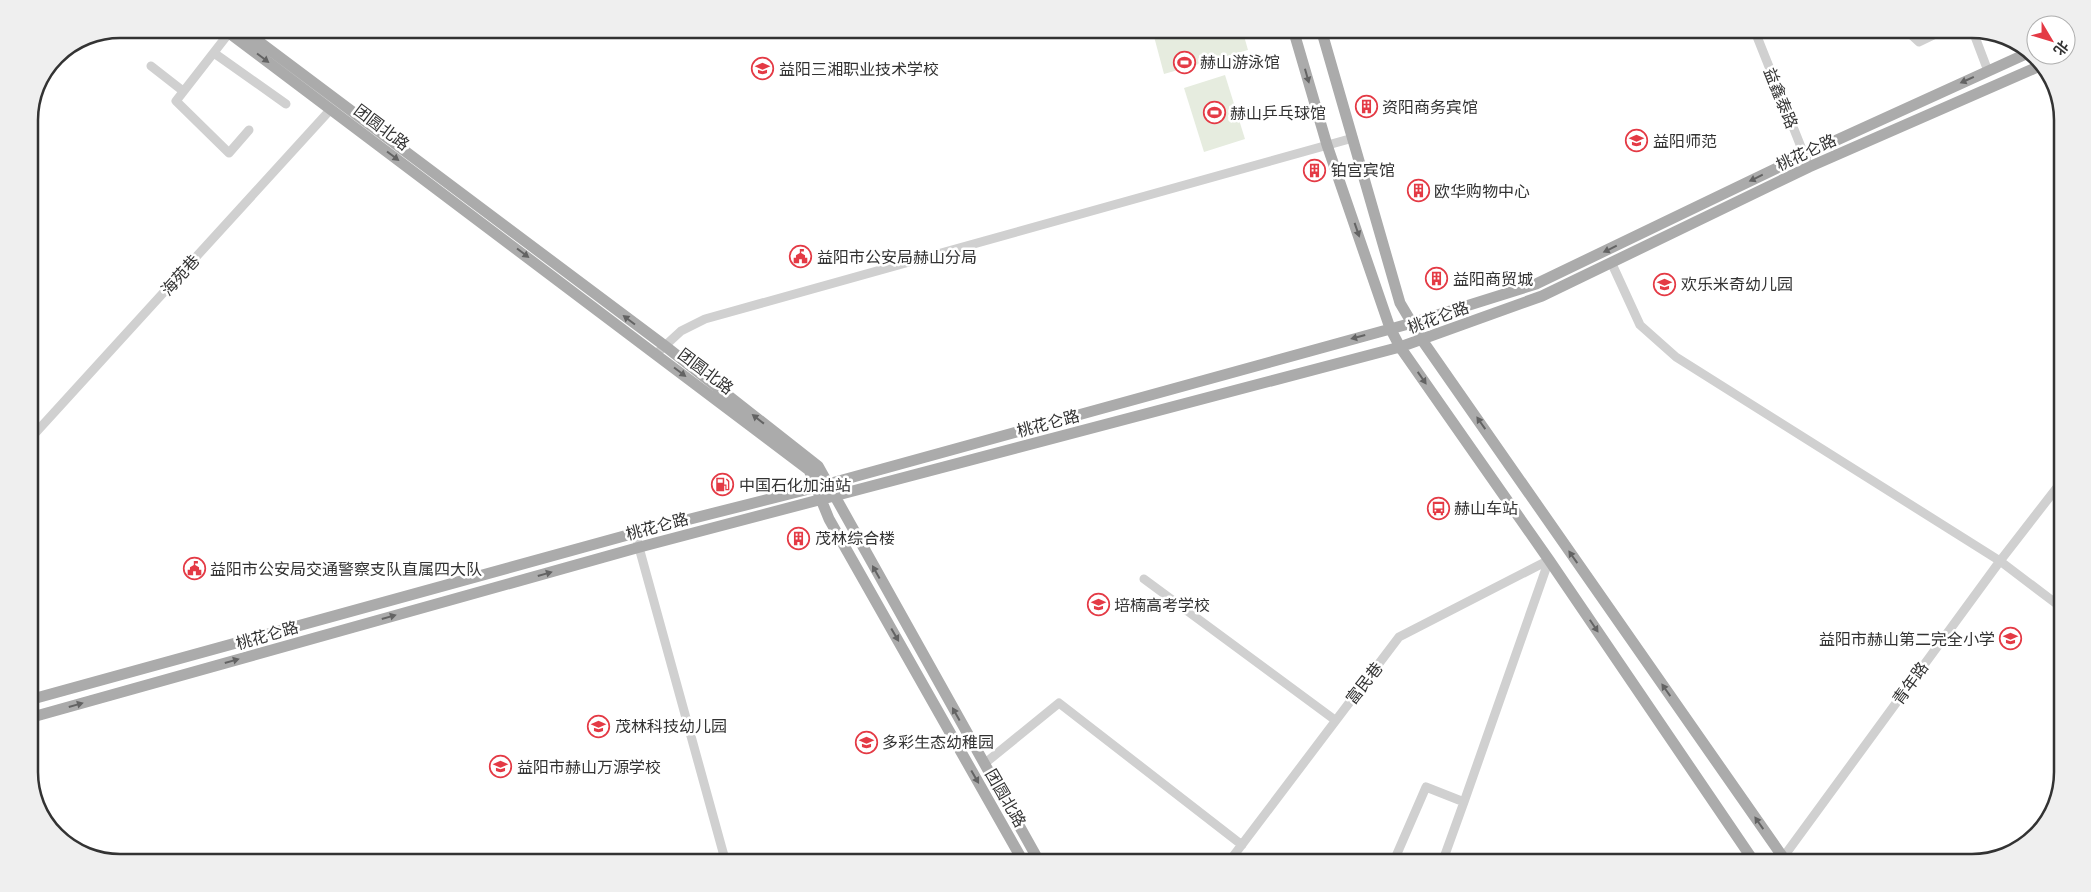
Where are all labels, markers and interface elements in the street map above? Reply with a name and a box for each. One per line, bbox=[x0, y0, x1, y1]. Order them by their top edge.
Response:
north arrow bbox=[2026, 15, 2076, 65]
text: 北 bbox=[2051, 38, 2072, 58]
sports icon: 赫山游泳馆 bbox=[1172, 50, 1196, 74]
one-way arrow bbox=[256, 53, 270, 63]
place label: 赫山游泳馆 bbox=[1200, 53, 1280, 71]
school or university icon: 益阳三湘职业技术学校 bbox=[751, 57, 775, 81]
place label: 益阳三湘职业技术学校 bbox=[779, 60, 939, 78]
street label: 益鑫泰路 bbox=[1761, 65, 1801, 131]
one-way arrow bbox=[1304, 68, 1312, 83]
one-way arrow bbox=[1960, 77, 1974, 85]
building icon: 资阳商务宾馆 bbox=[1354, 95, 1378, 119]
place label: 资阳商务宾馆 bbox=[1382, 98, 1478, 116]
street label: 团圆北路 bbox=[351, 101, 413, 153]
sports icon: 赫山乒乓球馆 bbox=[1202, 101, 1226, 125]
place label: 赫山乒乓球馆 bbox=[1230, 104, 1326, 122]
school or university icon: 益阳师范 bbox=[1625, 129, 1649, 153]
street label: 桃花仑路 bbox=[1773, 130, 1839, 174]
place label: 益阳师范 bbox=[1653, 132, 1717, 150]
one-way arrow bbox=[386, 150, 399, 161]
building icon: 铂宫宾馆 bbox=[1303, 158, 1327, 182]
place label: 铂宫宾馆 bbox=[1331, 161, 1395, 179]
one-way arrow bbox=[1749, 174, 1763, 182]
building icon: 欧华购物中心 bbox=[1406, 179, 1430, 203]
place label: 欧华购物中心 bbox=[1434, 182, 1530, 200]
one-way arrow bbox=[1353, 223, 1361, 238]
public building icon: 益阳市公安局赫山分局 bbox=[789, 245, 813, 269]
one-way arrow bbox=[1603, 245, 1617, 253]
one-way arrow bbox=[516, 248, 529, 259]
place label: 益阳市公安局赫山分局 bbox=[817, 248, 977, 266]
street label: 海苑巷 bbox=[157, 251, 203, 299]
building icon: 益阳商贸城 bbox=[1425, 267, 1449, 291]
place label: 益阳商贸城 bbox=[1453, 270, 1533, 288]
school or university icon: 欢乐米奇幼儿园 bbox=[1653, 272, 1677, 296]
place label: 欢乐米奇幼儿园 bbox=[1681, 275, 1793, 293]
street label: 桃花仑路 bbox=[1405, 298, 1471, 336]
one-way arrow bbox=[622, 315, 636, 325]
one-way arrow bbox=[1351, 333, 1366, 341]
street label: 团圆北路 bbox=[675, 345, 737, 397]
one-way arrow bbox=[673, 367, 687, 377]
one-way arrow bbox=[1417, 371, 1427, 385]
street label: 桃花仑路 bbox=[1015, 406, 1081, 440]
one-way arrow bbox=[751, 414, 765, 424]
one-way arrow bbox=[1476, 416, 1486, 430]
fuel station icon: 中国石化加油站 bbox=[711, 473, 735, 497]
place label: 中国石化加油站 bbox=[739, 476, 851, 494]
bus stop icon: 赫山车站 bbox=[1426, 496, 1450, 520]
place label: 赫山车站 bbox=[1454, 499, 1518, 517]
street label: 桃花仑路 bbox=[624, 509, 690, 543]
building icon: 茂林综合楼 bbox=[787, 526, 811, 550]
place label: 茂林综合楼 bbox=[815, 529, 895, 547]
one-way arrow bbox=[1568, 550, 1578, 563]
public building icon: 益阳市公安局交通警察支队直属四大队 bbox=[182, 557, 206, 581]
place label: 益阳市公安局交通警察支队直属四大队 bbox=[210, 560, 482, 578]
one-way arrow bbox=[872, 565, 881, 579]
one-way arrow bbox=[538, 569, 553, 577]
school or university icon: 培楠高考学校 bbox=[1086, 593, 1110, 617]
place label: 培楠高考学校 bbox=[1114, 596, 1210, 614]
one-way arrow bbox=[381, 613, 396, 621]
street label: 桃花仑路 bbox=[234, 618, 300, 652]
one-way arrow bbox=[1589, 620, 1599, 633]
school or university icon: 益阳市赫山第二完全小学 bbox=[1999, 627, 2023, 651]
one-way arrow bbox=[890, 629, 899, 642]
place label: 益阳市赫山第二完全小学 bbox=[1819, 630, 1995, 648]
one-way arrow bbox=[225, 657, 240, 665]
street label: 青年路 bbox=[1889, 658, 1931, 708]
street label: 富民巷 bbox=[1342, 659, 1386, 707]
one-way arrow bbox=[1661, 683, 1671, 697]
one-way arrow bbox=[68, 701, 83, 709]
one-way arrow bbox=[952, 707, 960, 721]
school or university icon: 茂林科技幼儿园 bbox=[587, 714, 611, 738]
place label: 茂林科技幼儿园 bbox=[615, 717, 727, 735]
school or university icon: 多彩生态幼稚园 bbox=[854, 730, 878, 754]
place label: 多彩生态幼稚园 bbox=[882, 733, 994, 751]
school or university icon: 益阳市赫山万源学校 bbox=[489, 755, 513, 779]
place label: 益阳市赫山万源学校 bbox=[517, 758, 661, 776]
street label: 团圆北路 bbox=[982, 766, 1030, 830]
one-way arrow bbox=[971, 769, 979, 784]
one-way arrow bbox=[1754, 816, 1764, 830]

